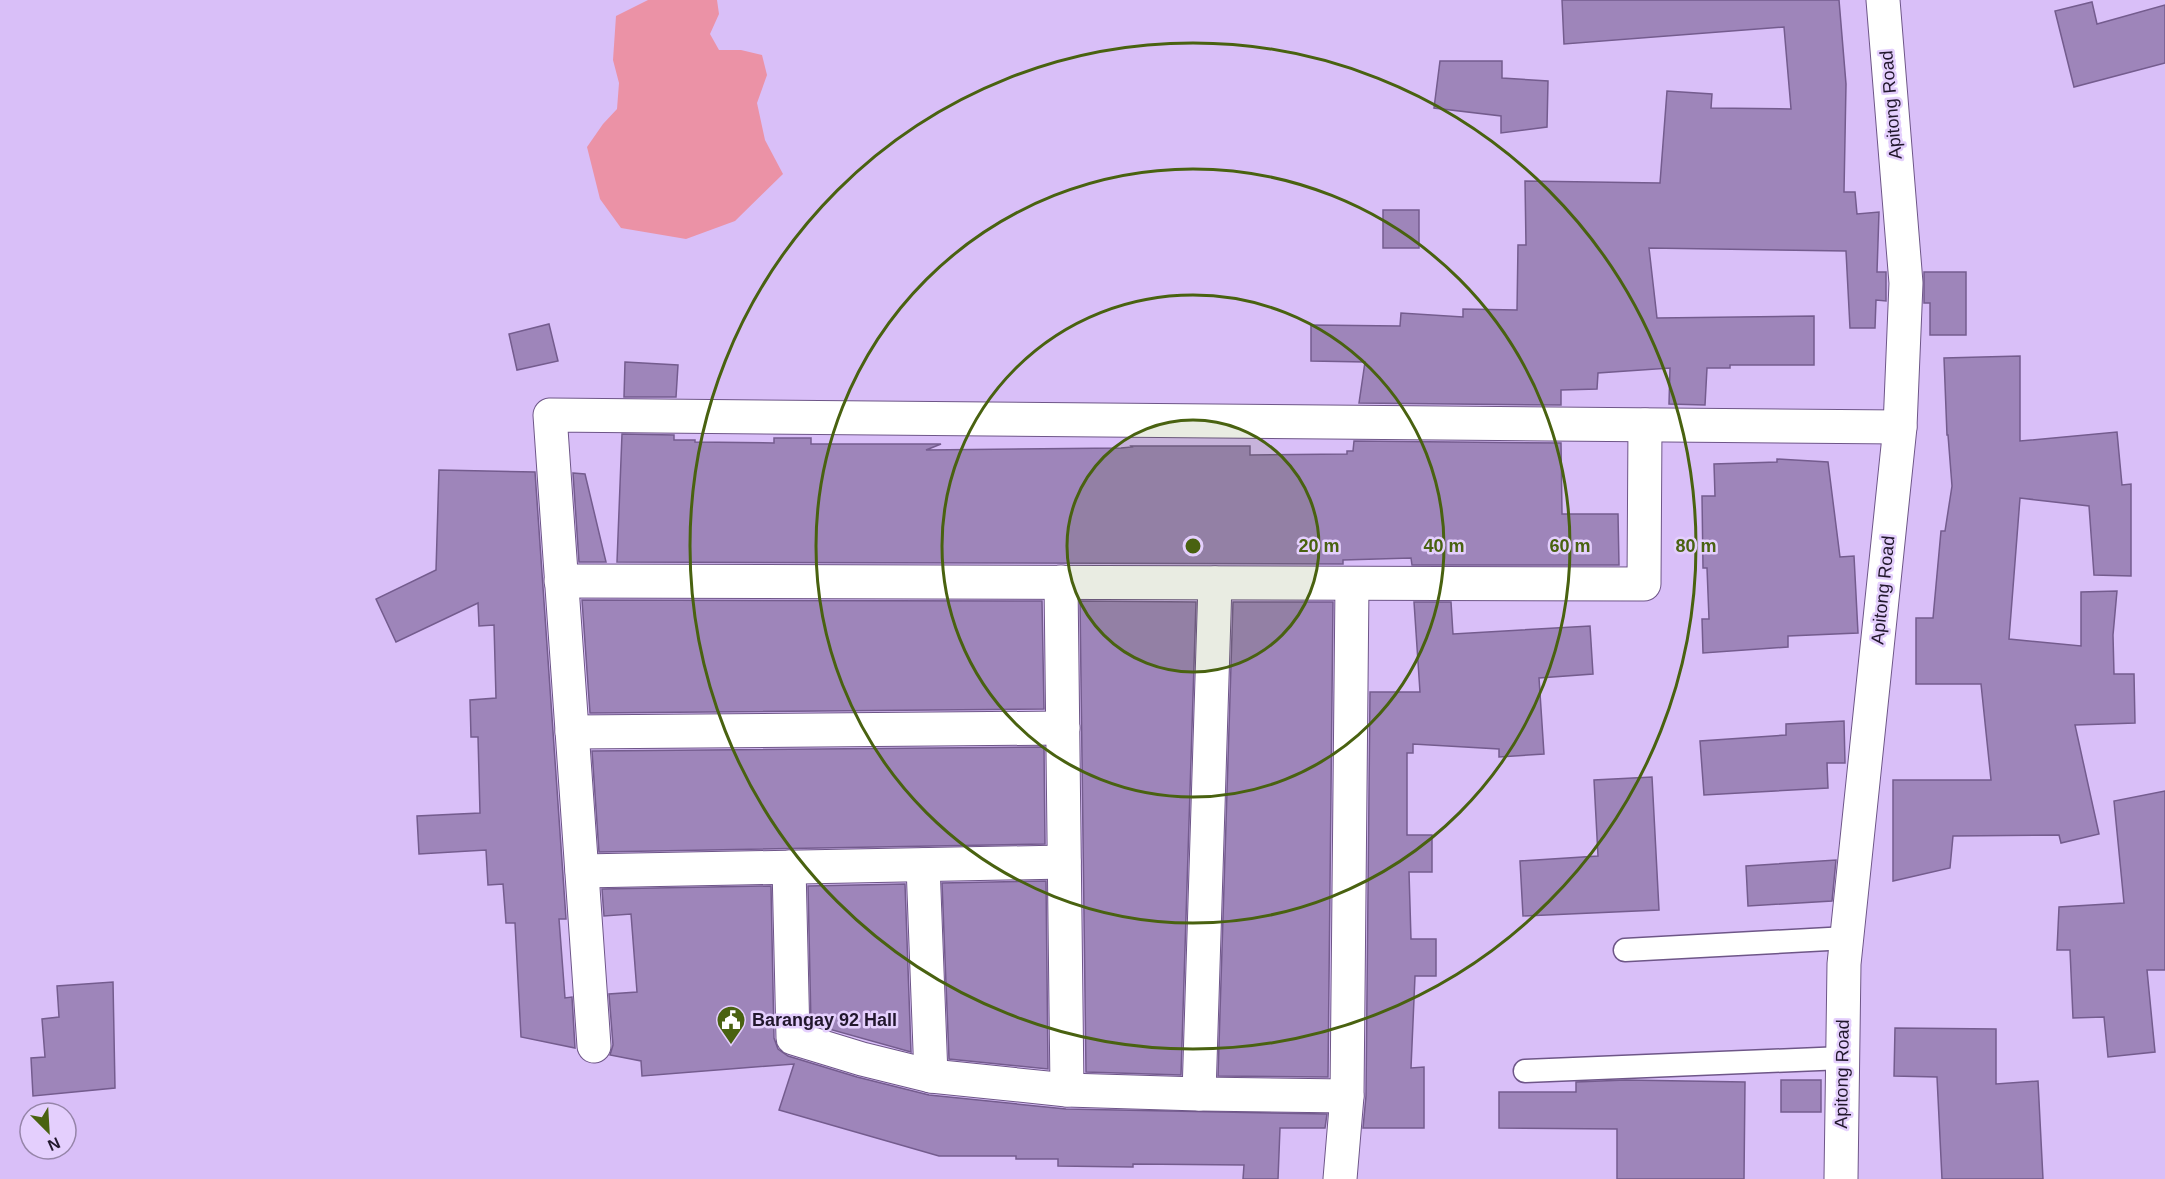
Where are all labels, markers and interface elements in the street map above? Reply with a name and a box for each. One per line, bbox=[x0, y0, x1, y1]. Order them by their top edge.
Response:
street label: Apitong Road bbox=[1876, 50, 1906, 160]
street label: Apitong Road bbox=[1867, 535, 1899, 645]
centre of rings bbox=[1183, 536, 1203, 556]
text: 20 m bbox=[1298, 536, 1340, 556]
text: 40 m bbox=[1423, 536, 1465, 556]
text: 60 m bbox=[1549, 536, 1591, 556]
text: 80 m bbox=[1675, 536, 1717, 556]
public building icon: Barangay 92 Hall bbox=[715, 1004, 747, 1046]
place label: Barangay 92 Hall bbox=[752, 1010, 897, 1030]
street label: Apitong Road bbox=[1831, 1019, 1853, 1129]
north arrow bbox=[18, 1101, 78, 1161]
text: N bbox=[45, 1134, 63, 1154]

